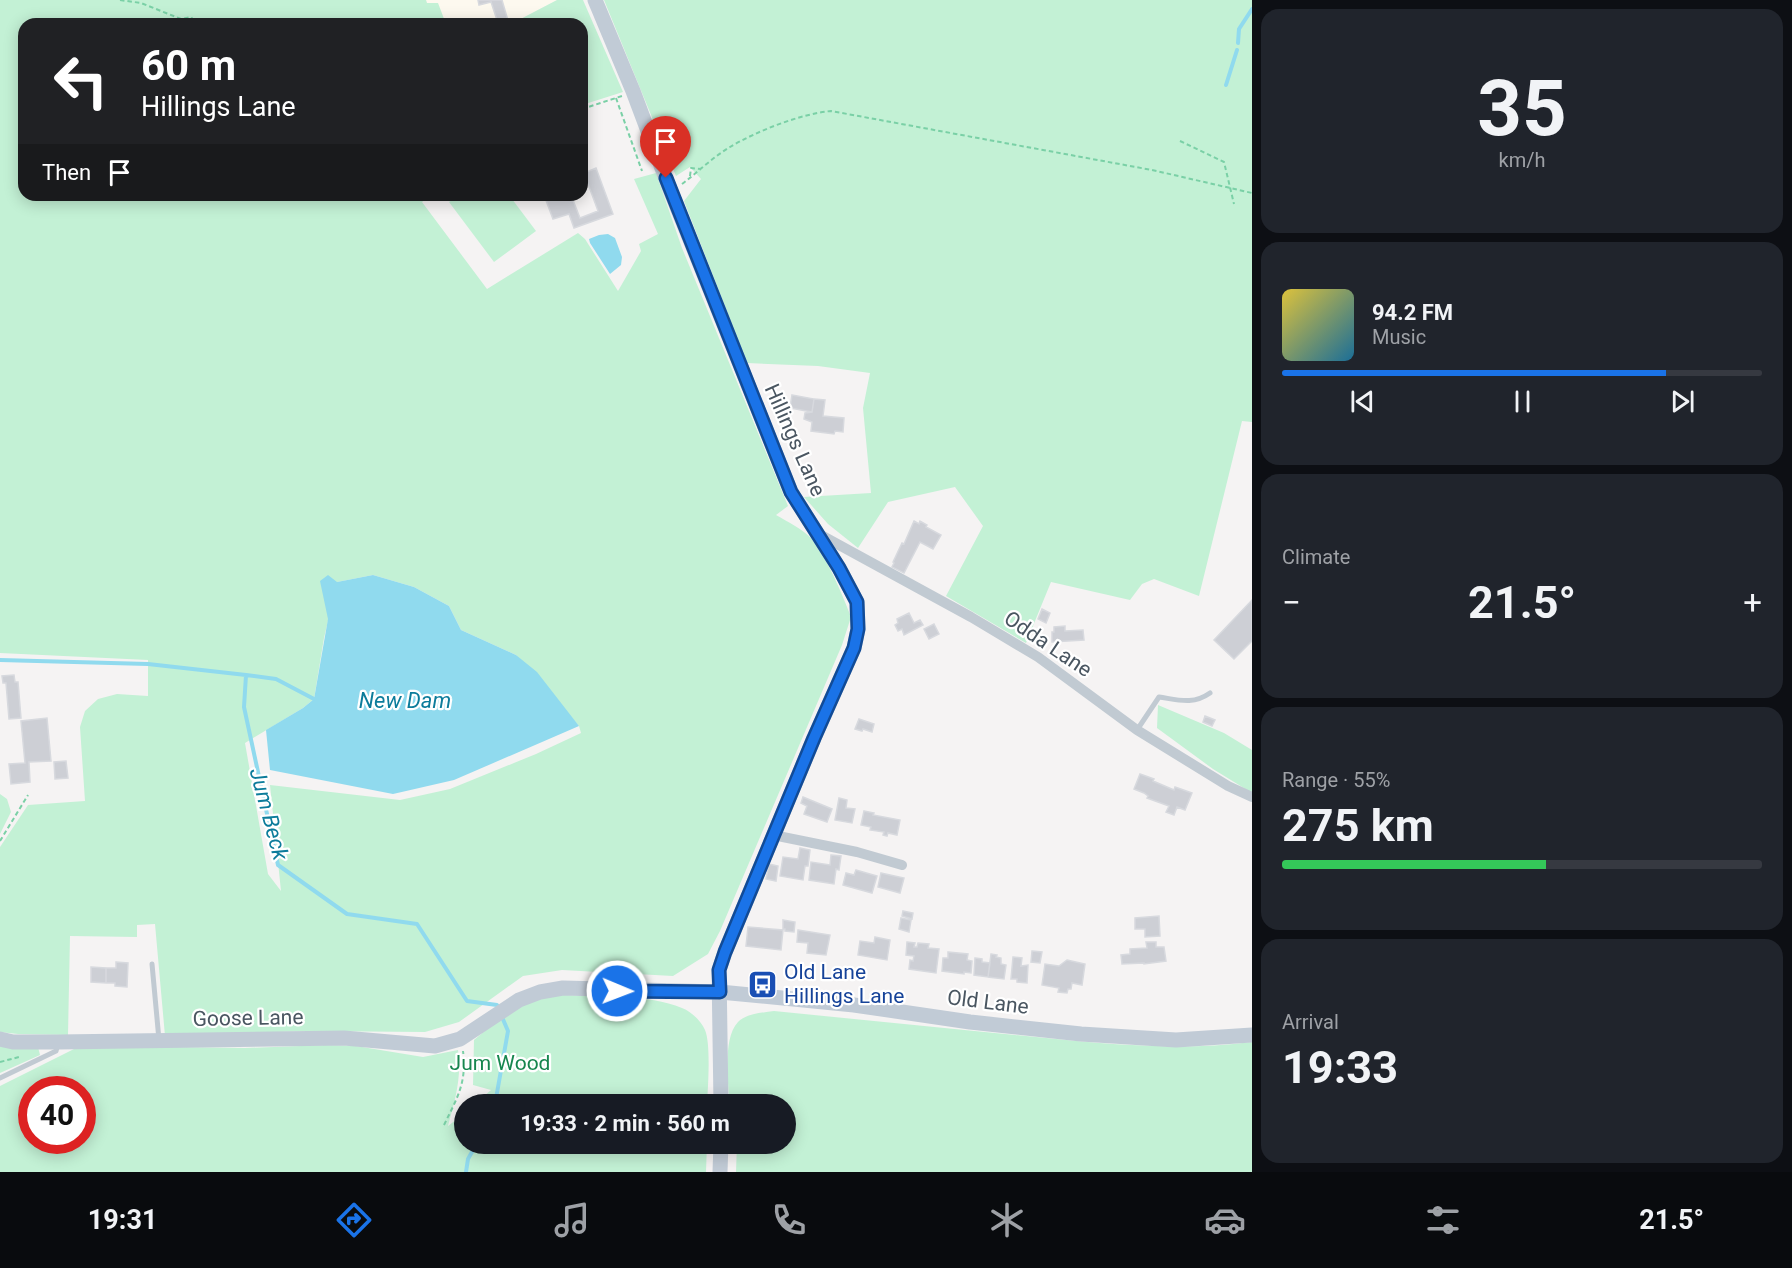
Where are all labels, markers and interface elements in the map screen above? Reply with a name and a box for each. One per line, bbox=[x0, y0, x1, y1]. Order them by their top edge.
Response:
text: 60 m bbox=[141, 41, 236, 90]
icon: left bbox=[42, 42, 120, 120]
text: 35 bbox=[1477, 63, 1567, 154]
text: Hillings Lane bbox=[141, 91, 296, 123]
pin bbox=[640, 116, 691, 178]
icon: arrive bbox=[649, 125, 682, 158]
text: km/h bbox=[1499, 148, 1545, 172]
icon: arrive bbox=[103, 156, 136, 189]
text: Then bbox=[42, 160, 91, 185]
text: 94.2 FM bbox=[1372, 300, 1453, 325]
text: Music bbox=[1372, 325, 1426, 349]
street label: Hillings Lane bbox=[760, 380, 830, 500]
icon: previous bbox=[1346, 385, 1379, 418]
icon: pause bbox=[1506, 385, 1539, 418]
icon: next bbox=[1666, 385, 1699, 418]
text: Climate bbox=[1282, 545, 1350, 569]
text: 21.5° bbox=[1468, 576, 1576, 629]
text: − bbox=[1282, 583, 1301, 622]
text: + bbox=[1743, 583, 1762, 622]
street label: Odda Lane bbox=[1000, 606, 1096, 682]
water label: New Dam bbox=[359, 688, 451, 713]
water label: Jum Beck bbox=[245, 765, 294, 864]
text: Range · 55% bbox=[1282, 768, 1390, 792]
text: 275 km bbox=[1282, 799, 1434, 852]
position arrow bbox=[585, 959, 649, 1023]
place label: Old Lane Hillings Lane bbox=[784, 960, 904, 1008]
bus stop icon: Old Lane Hillings Lane bbox=[747, 968, 779, 1000]
street label: Old Lane bbox=[946, 985, 1030, 1019]
street label: Goose Lane bbox=[192, 1005, 304, 1031]
text: Arrival bbox=[1282, 1010, 1339, 1034]
text: 19:33 bbox=[1282, 1041, 1398, 1094]
park label: Jum Wood bbox=[450, 1051, 550, 1075]
speed limit sign: 40 bbox=[18, 1076, 96, 1154]
text: 19:33 · 2 min · 560 m bbox=[520, 1111, 730, 1136]
icon: directions bbox=[333, 1199, 375, 1241]
icon: music bbox=[551, 1199, 593, 1241]
icon: phone bbox=[768, 1199, 810, 1241]
icon: climate bbox=[986, 1199, 1028, 1241]
icon: car bbox=[1204, 1199, 1246, 1241]
icon: filters bbox=[1422, 1199, 1464, 1241]
text: 19:31 bbox=[88, 1204, 157, 1236]
text: 21.5° bbox=[1639, 1204, 1704, 1236]

